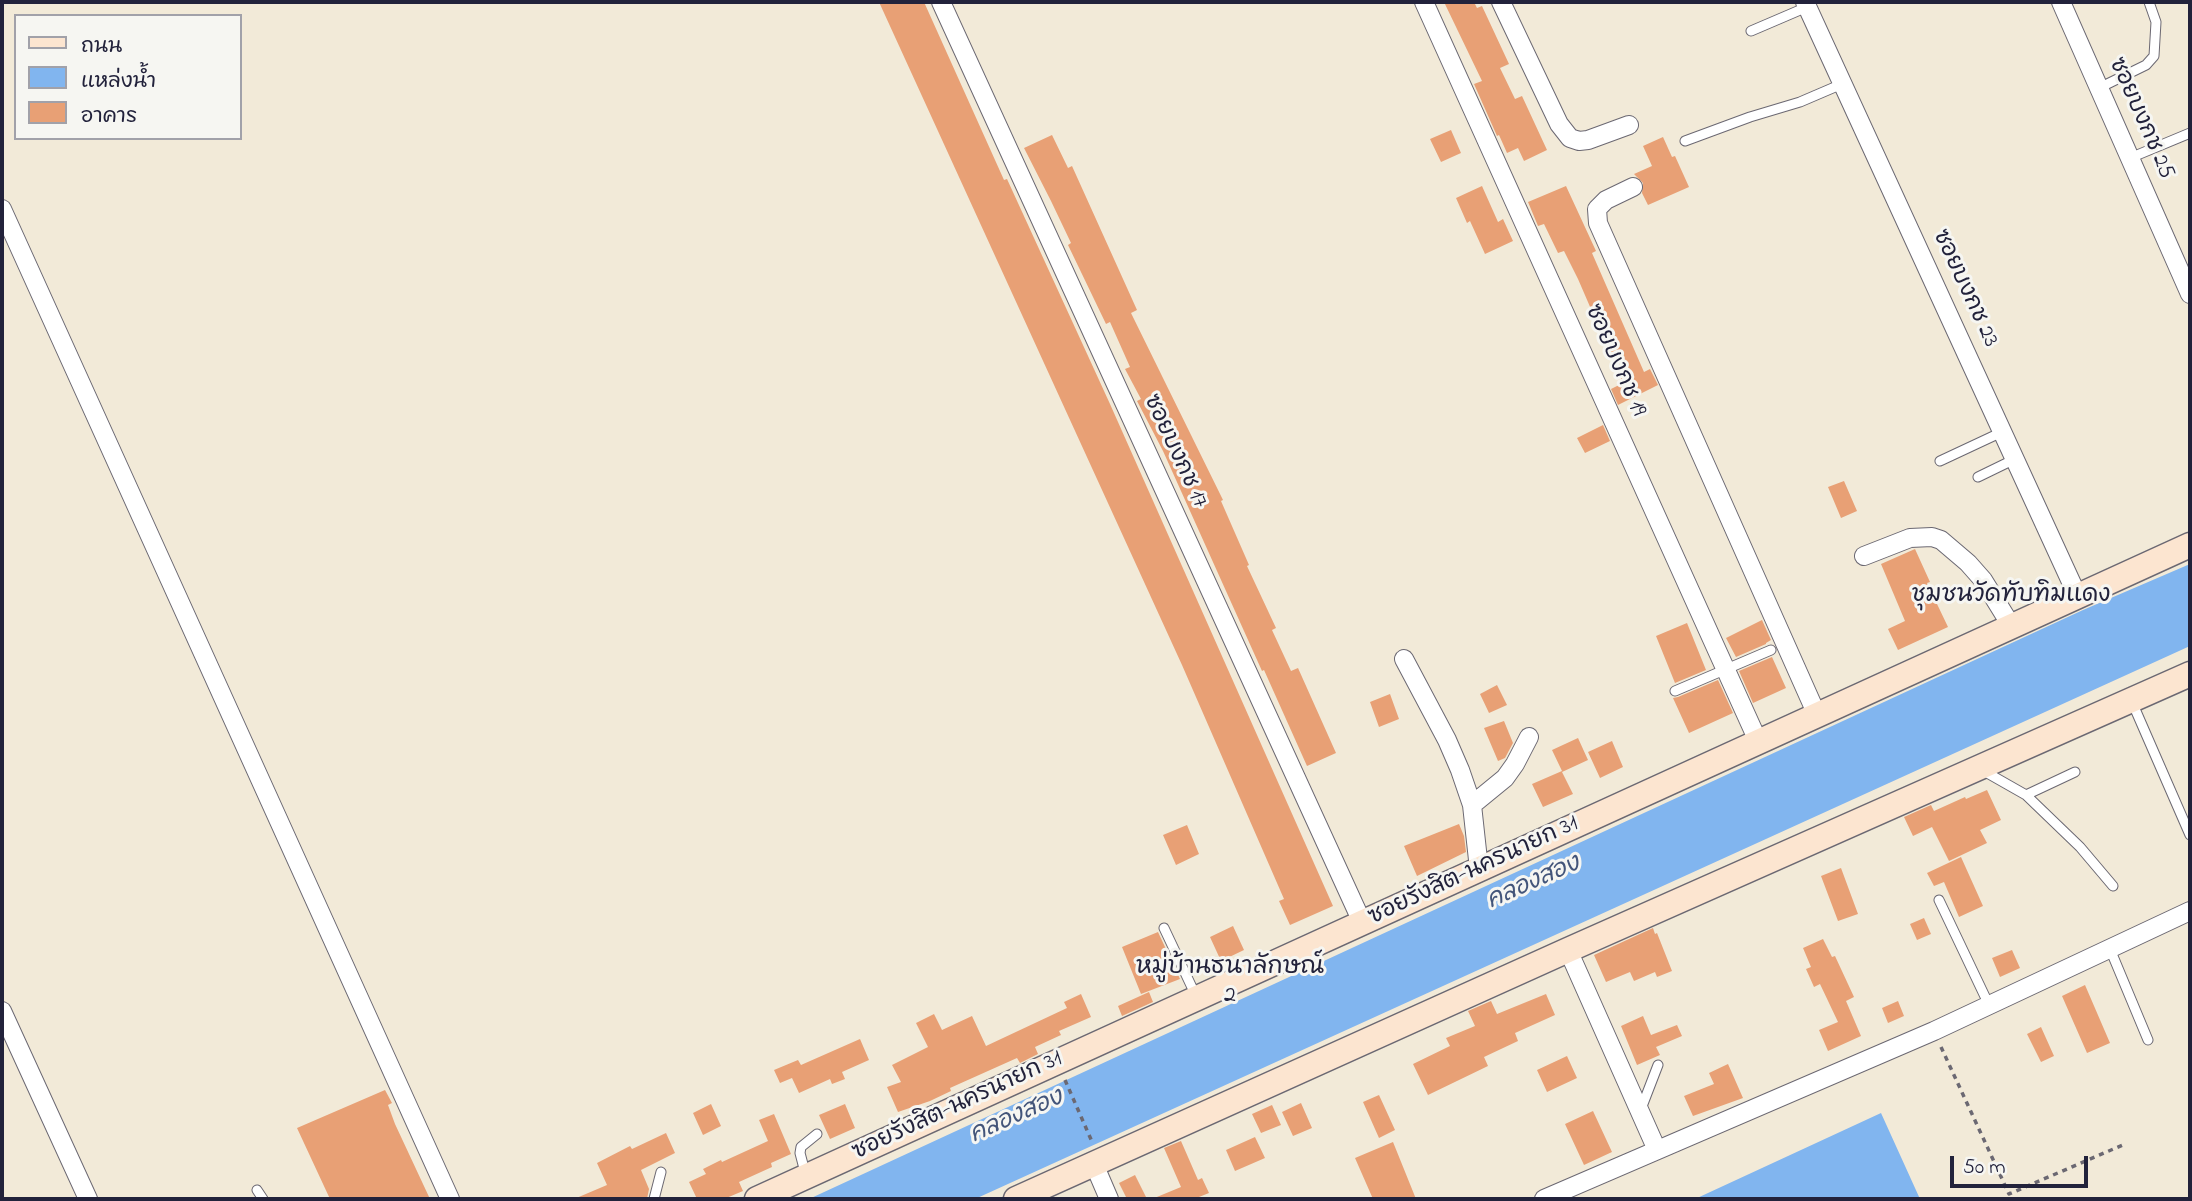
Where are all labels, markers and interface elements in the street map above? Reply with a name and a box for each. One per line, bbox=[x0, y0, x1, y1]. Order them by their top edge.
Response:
legend bbox=[14, 14, 242, 140]
text: ถนน bbox=[81, 32, 122, 62]
street label: ซอยบงกช 25 bbox=[2101, 54, 2179, 184]
text: แหล่งน้ำ bbox=[81, 67, 156, 97]
text: อาคาร bbox=[81, 102, 137, 132]
street label: ซอยบงกช 23 bbox=[1925, 226, 2003, 352]
street label: ซอยบงกช 19 bbox=[1577, 301, 1651, 421]
street label: ซอยบงกช 17 bbox=[1136, 391, 1212, 513]
district label: ชุมชนวัดทับทิมแดง bbox=[1912, 583, 2110, 611]
street label: ซอยรังสิต-นครนายก 31 bbox=[1365, 811, 1583, 933]
water label: คลองสอง bbox=[1483, 851, 1585, 917]
district label: หมู่บ้านธนาลักษณ์ 2 bbox=[1136, 955, 1324, 1011]
street label: ซอยรังสิต-นครนายก 31 bbox=[849, 1046, 1067, 1168]
water label: คลองสอง bbox=[966, 1085, 1068, 1151]
scale bar bbox=[1954, 1142, 2092, 1186]
text: 50 m bbox=[1963, 1153, 2006, 1183]

